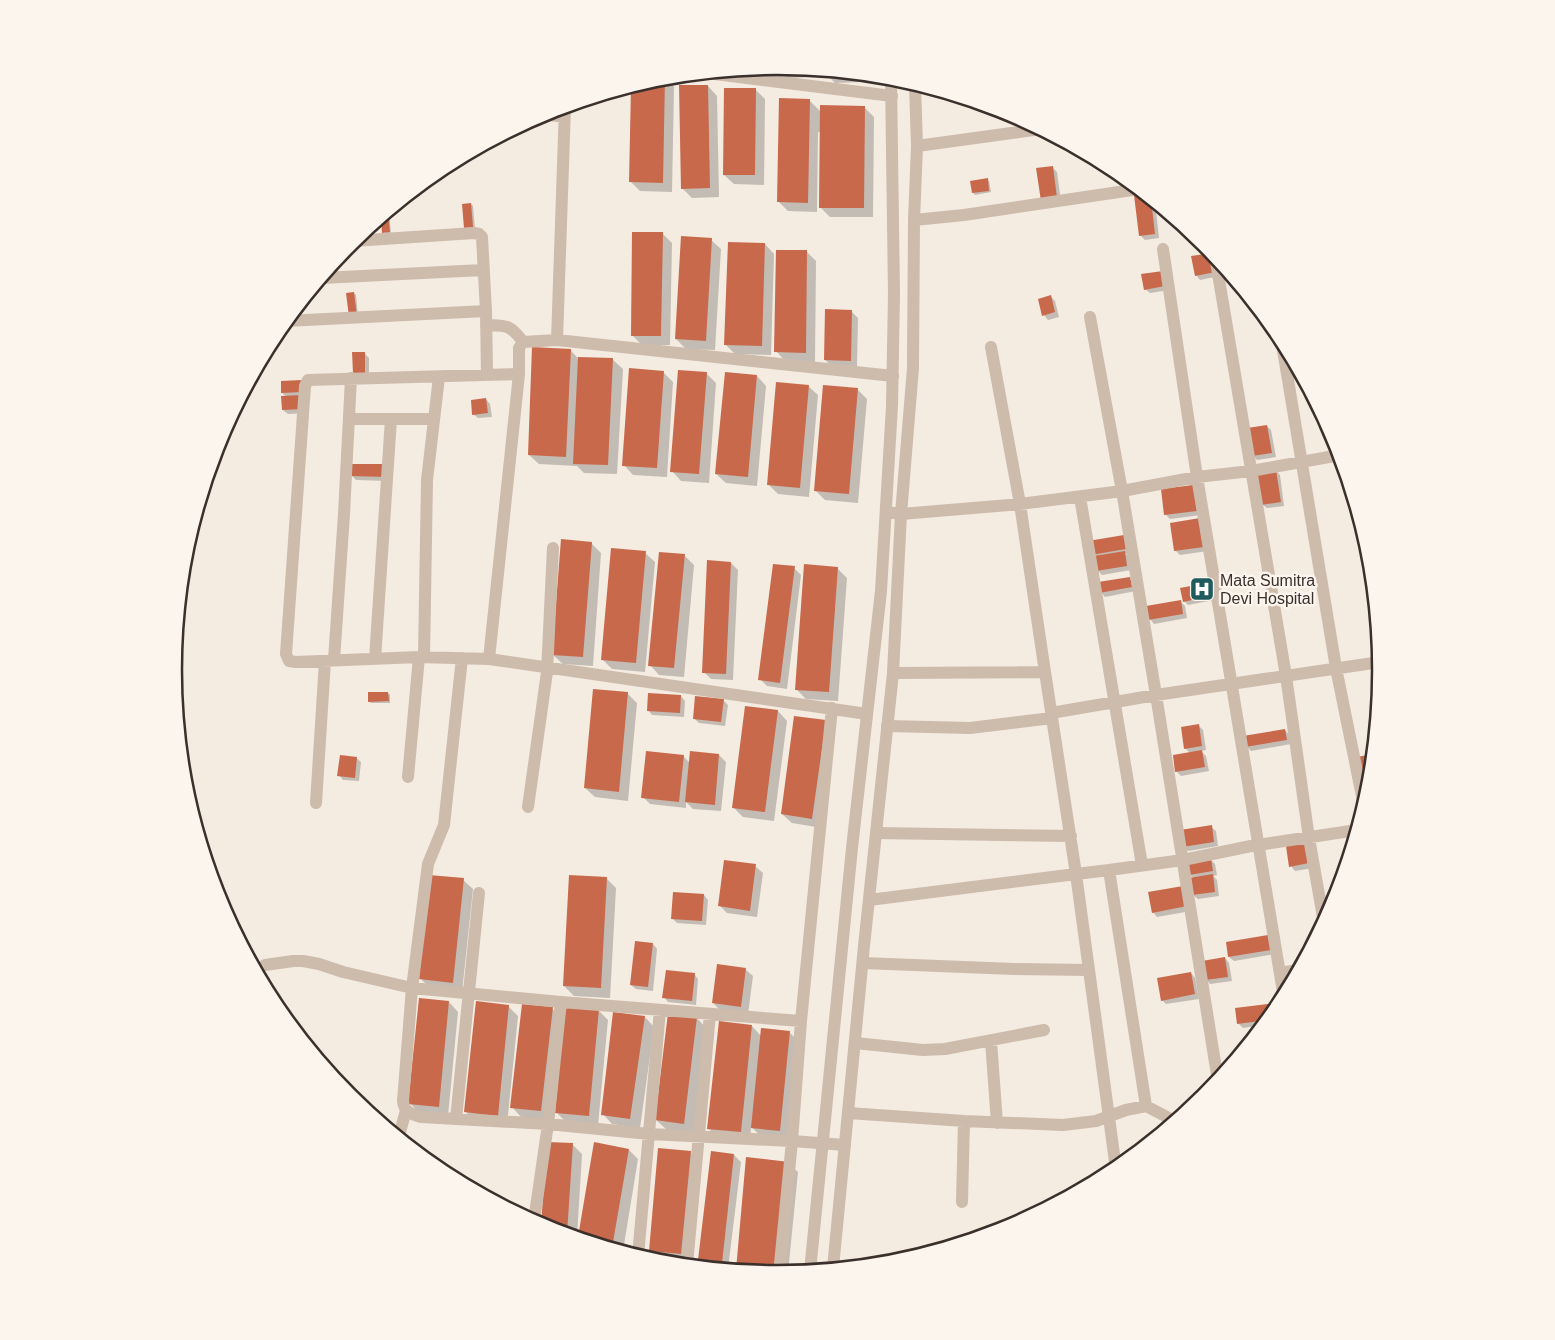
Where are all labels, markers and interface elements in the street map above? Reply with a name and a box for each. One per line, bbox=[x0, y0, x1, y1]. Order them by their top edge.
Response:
place label: Mata Sumitra Devi Hospital bbox=[1220, 572, 1315, 607]
hospital icon: Mata Sumitra Devi Hospital bbox=[1189, 576, 1215, 602]

